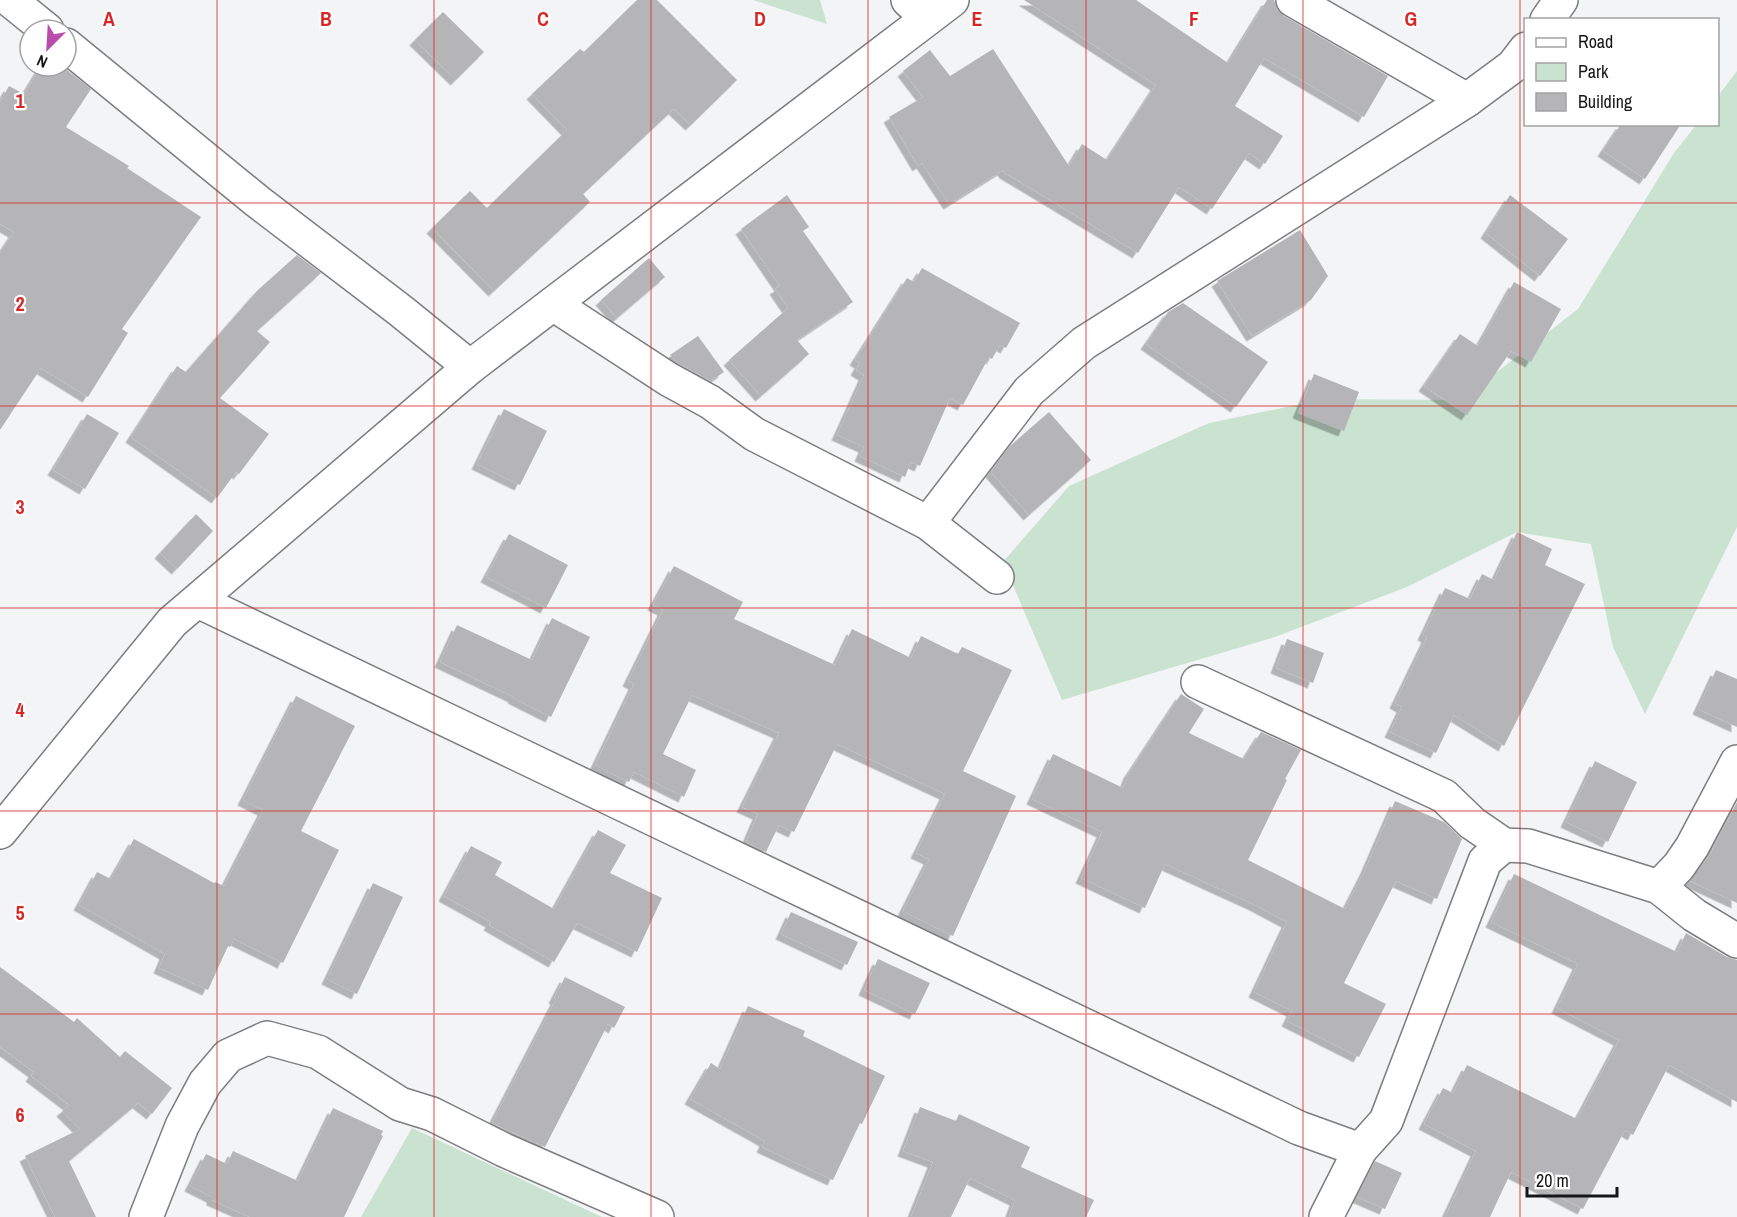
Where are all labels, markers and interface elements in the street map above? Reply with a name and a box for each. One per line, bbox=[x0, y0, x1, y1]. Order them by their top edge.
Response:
text: A bbox=[103, 5, 115, 32]
text: B bbox=[320, 5, 332, 32]
text: C bbox=[537, 5, 549, 32]
text: D bbox=[754, 5, 766, 32]
text: E bbox=[972, 5, 983, 32]
text: F bbox=[1189, 5, 1199, 32]
text: G bbox=[1405, 5, 1417, 32]
north arrow bbox=[18, 18, 78, 78]
legend bbox=[1524, 18, 1719, 126]
text: Road bbox=[1578, 29, 1613, 54]
text: N bbox=[33, 50, 51, 74]
text: Park bbox=[1578, 59, 1609, 84]
text: 1 bbox=[15, 87, 25, 114]
text: Building bbox=[1578, 89, 1633, 114]
text: 2 bbox=[15, 290, 25, 317]
text: 3 bbox=[15, 493, 25, 520]
text: 4 bbox=[15, 696, 25, 723]
text: 5 bbox=[15, 899, 25, 926]
text: 6 bbox=[15, 1101, 25, 1128]
scale bar bbox=[1527, 1160, 1617, 1198]
text: 20 m bbox=[1536, 1168, 1569, 1193]

